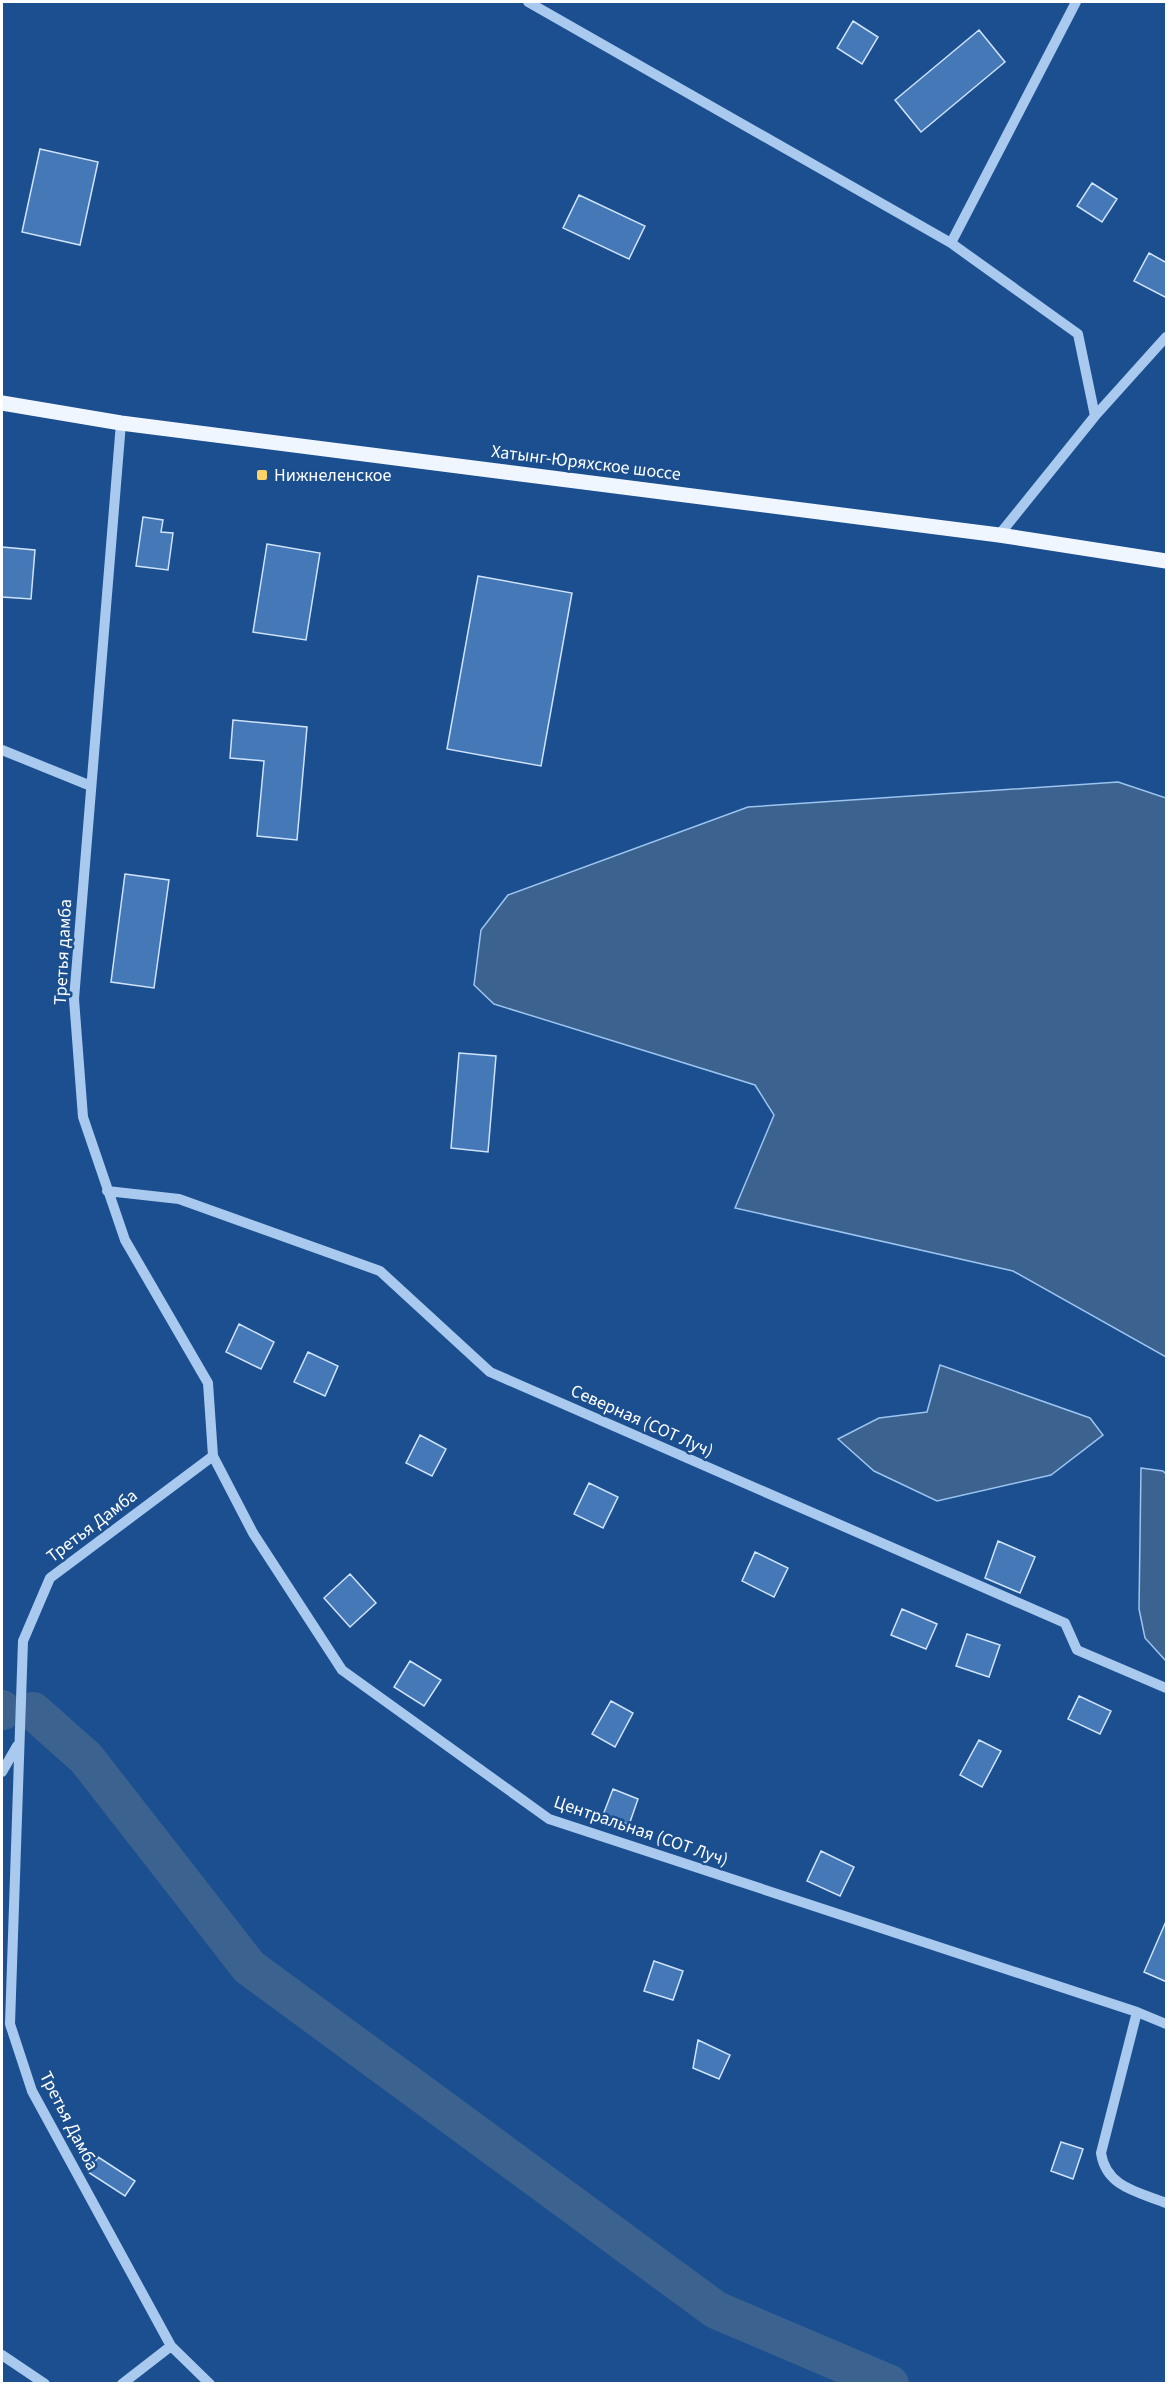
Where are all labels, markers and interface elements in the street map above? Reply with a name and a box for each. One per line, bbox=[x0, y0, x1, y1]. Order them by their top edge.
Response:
street label: Хатынг-Юряхское шоссе bbox=[490, 439, 682, 487]
place label: Нижнеленское bbox=[274, 463, 391, 488]
marker: Нижнеленское bbox=[255, 468, 269, 482]
street label: Третья дамба bbox=[48, 898, 78, 1006]
street label: Северная (СОТ Луч) bbox=[567, 1378, 717, 1464]
street label: Третья Дамба bbox=[41, 1483, 143, 1569]
street label: Центральная (СОТ Луч) bbox=[551, 1789, 731, 1873]
street label: Третья Дамба bbox=[33, 2067, 105, 2175]

